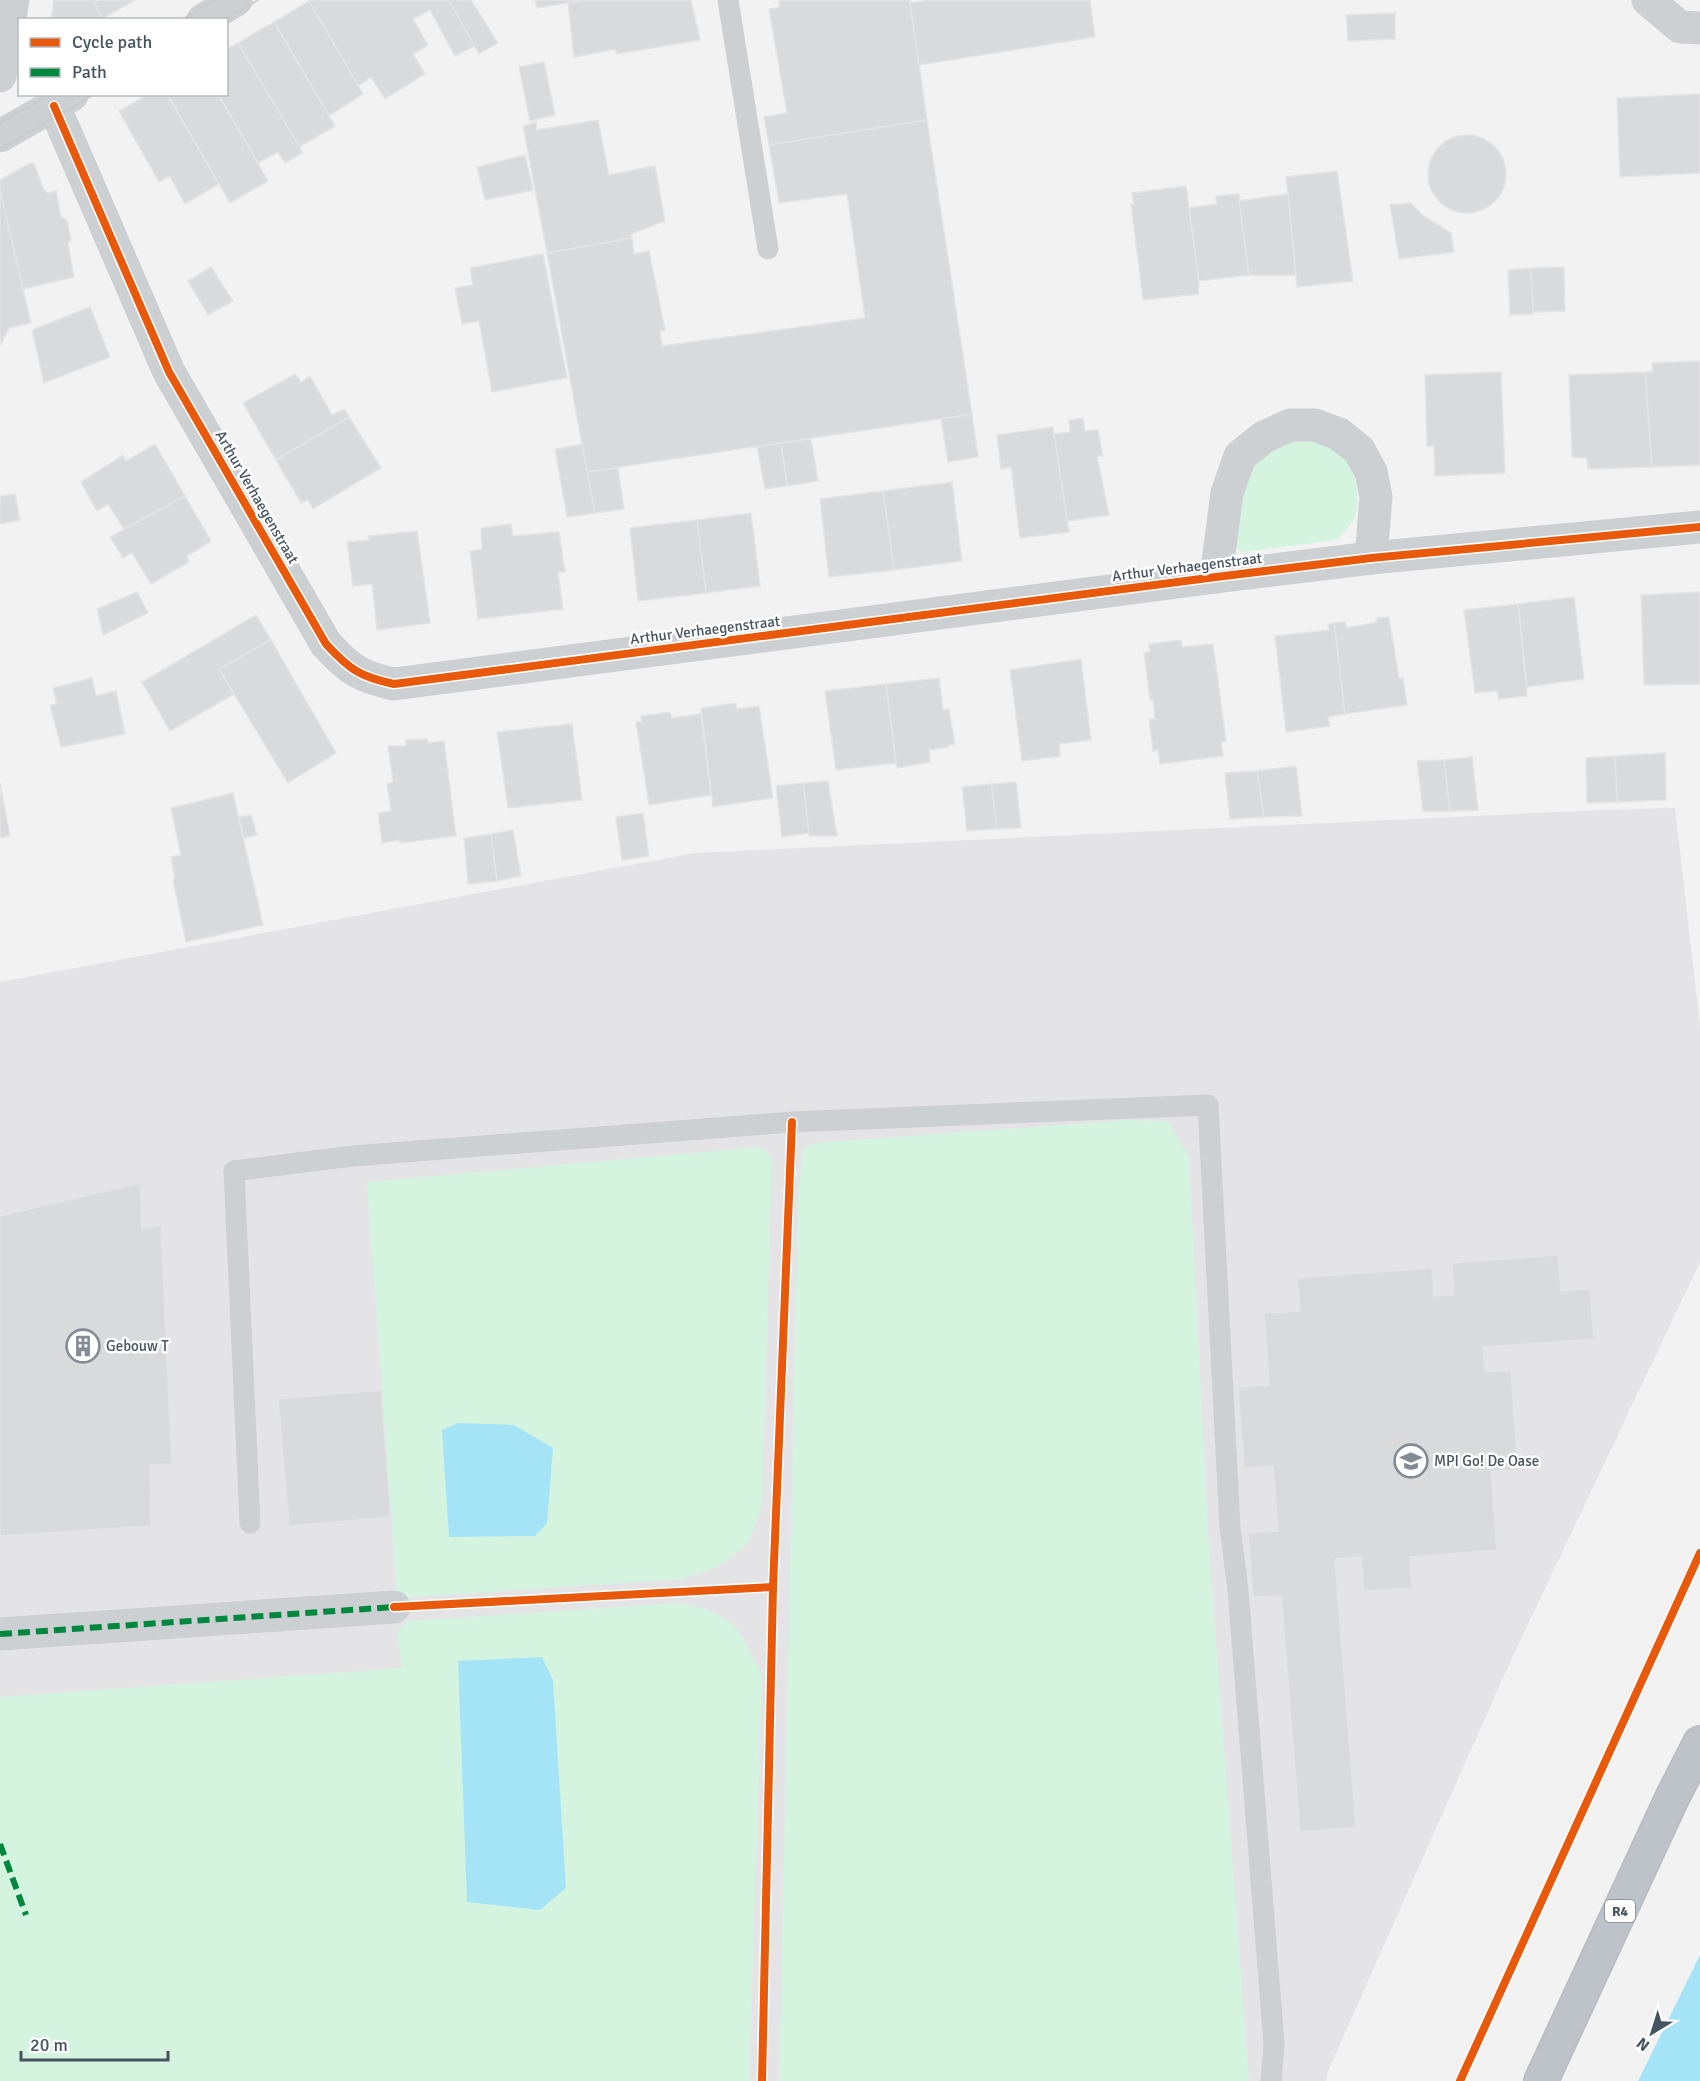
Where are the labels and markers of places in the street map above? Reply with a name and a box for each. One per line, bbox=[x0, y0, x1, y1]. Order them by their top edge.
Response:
building icon: Gebouw T bbox=[65, 1328, 101, 1364]
place label: Gebouw T bbox=[106, 1337, 169, 1355]
school or university icon: MPI Go! De Oase bbox=[1393, 1443, 1429, 1479]
place label: MPI Go! De Oase bbox=[1434, 1452, 1539, 1470]

